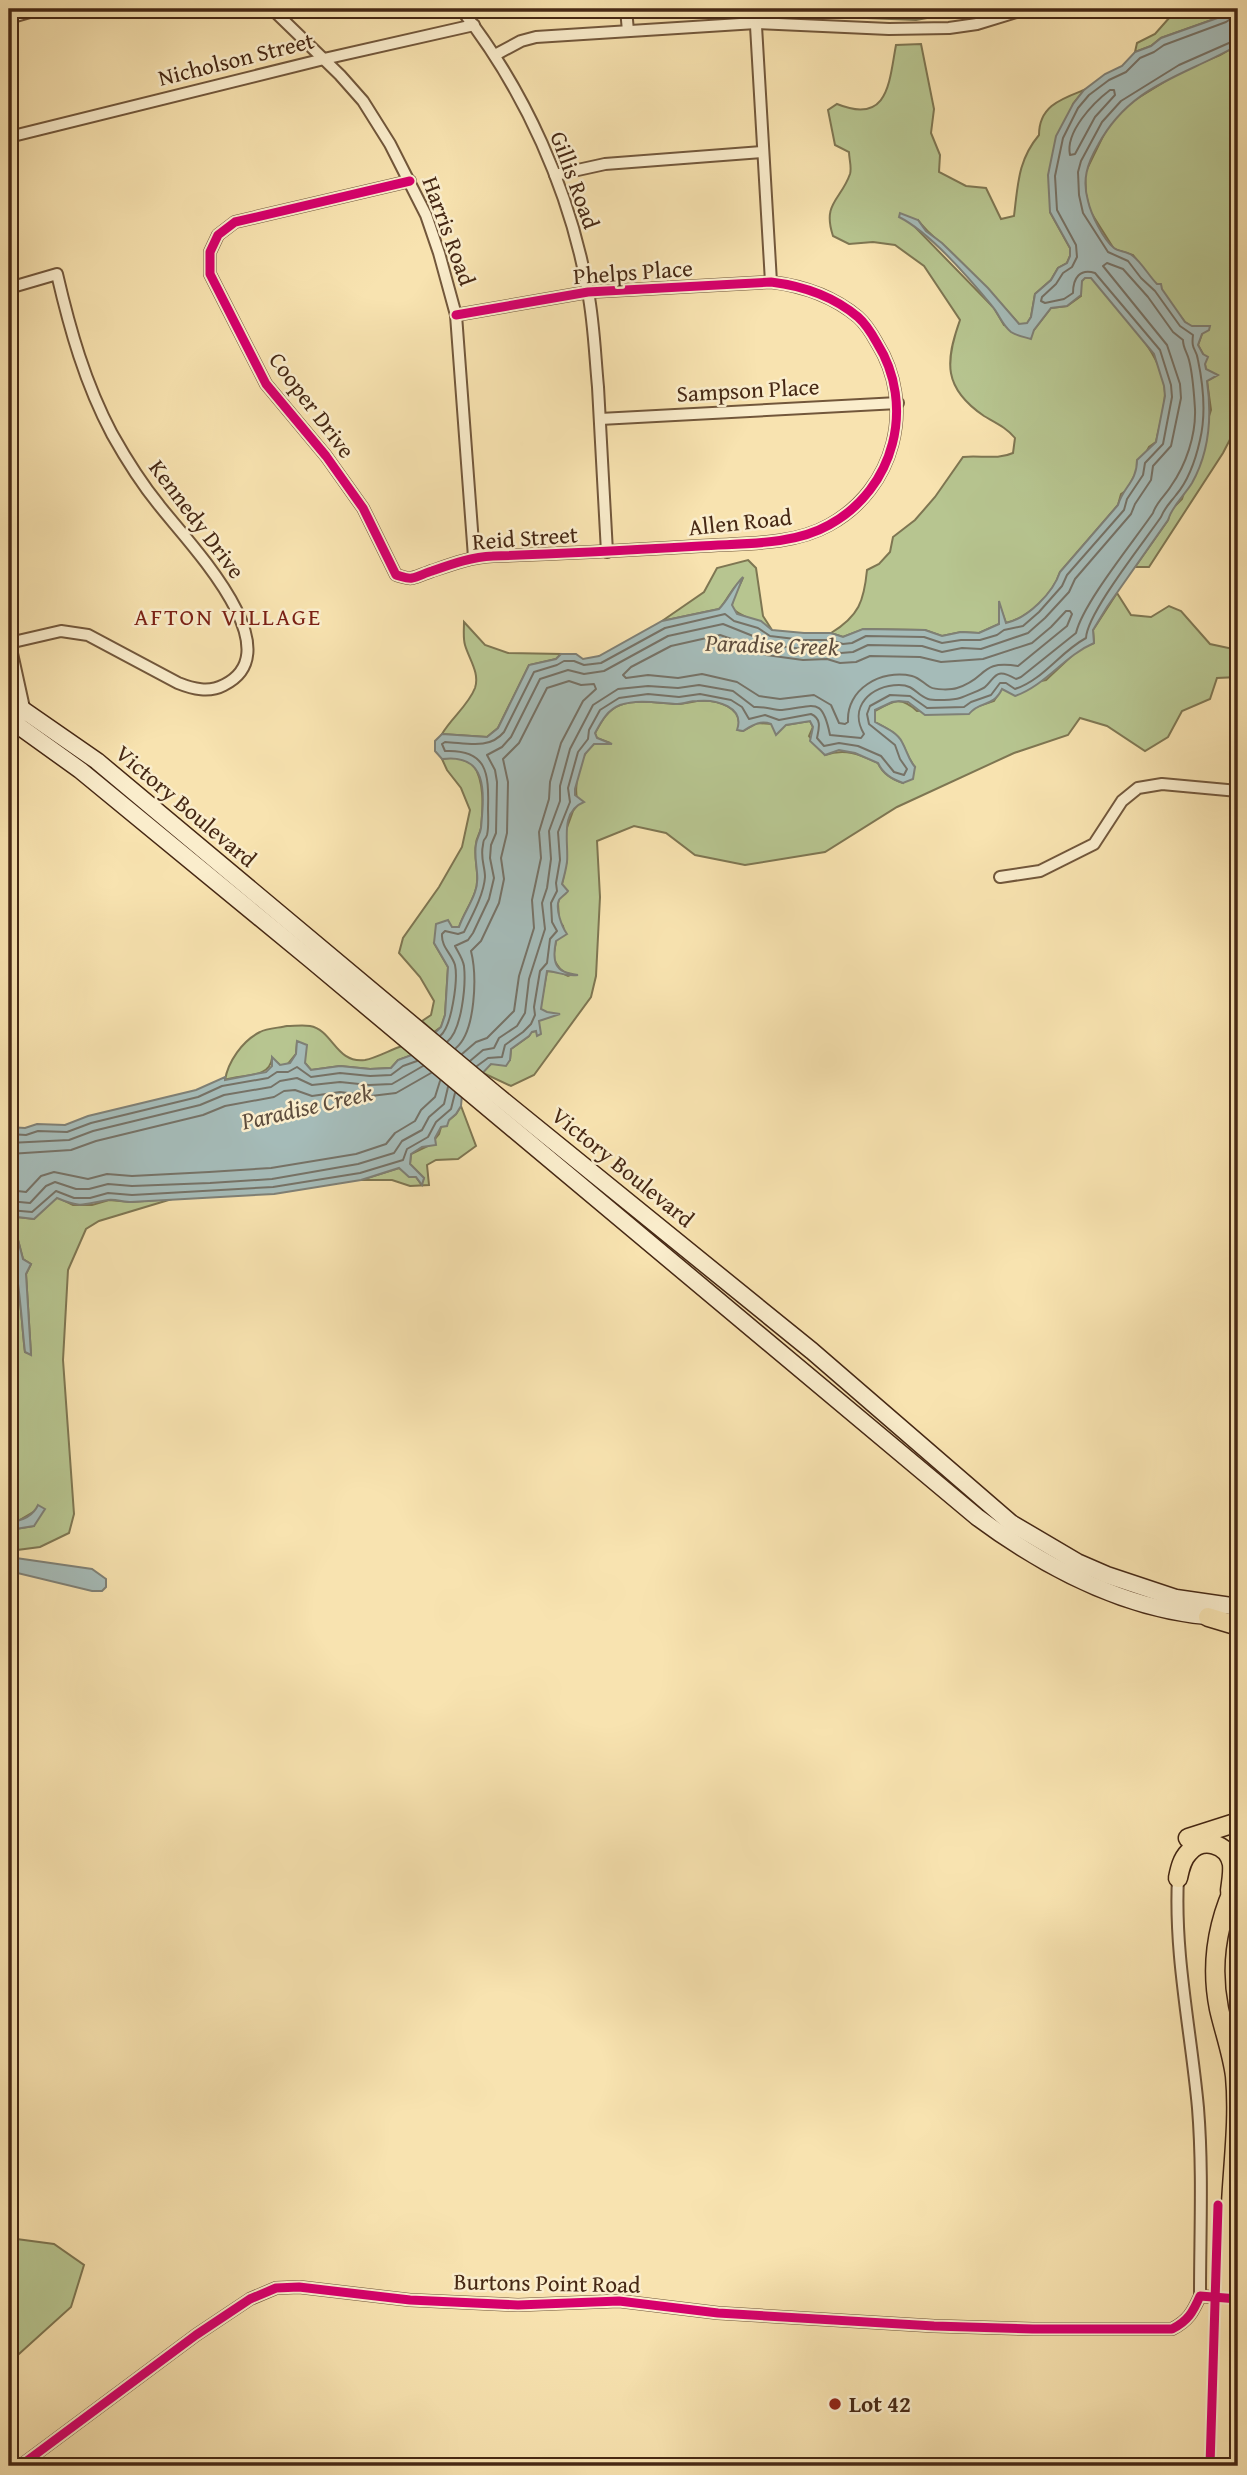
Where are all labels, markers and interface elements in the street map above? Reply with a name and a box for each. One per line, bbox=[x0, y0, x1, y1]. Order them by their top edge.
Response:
street label: Nicholson Street bbox=[155, 23, 317, 94]
street label: Gillis Road bbox=[543, 126, 609, 234]
street label: Harris Road bbox=[414, 172, 485, 291]
street label: Phelps Place bbox=[572, 251, 694, 292]
street label: Cooper Drive bbox=[262, 345, 363, 465]
street label: Sampson Place bbox=[676, 369, 820, 410]
street label: Kennedy Drive bbox=[142, 452, 253, 585]
street label: Allen Road bbox=[687, 500, 794, 543]
street label: Reid Street bbox=[471, 517, 579, 558]
district label: AFTON VILLAGE bbox=[134, 599, 322, 634]
water label: Paradise Creek bbox=[704, 625, 839, 664]
street label: Victory Boulevard bbox=[109, 737, 265, 875]
water label: Paradise Creek bbox=[237, 1074, 376, 1139]
street label: Victory Boulevard bbox=[545, 1099, 702, 1235]
street label: Burtons Point Road bbox=[453, 2264, 641, 2301]
place label: Lot 42 bbox=[849, 2387, 911, 2420]
marker: Lot 42 bbox=[827, 2396, 843, 2412]

